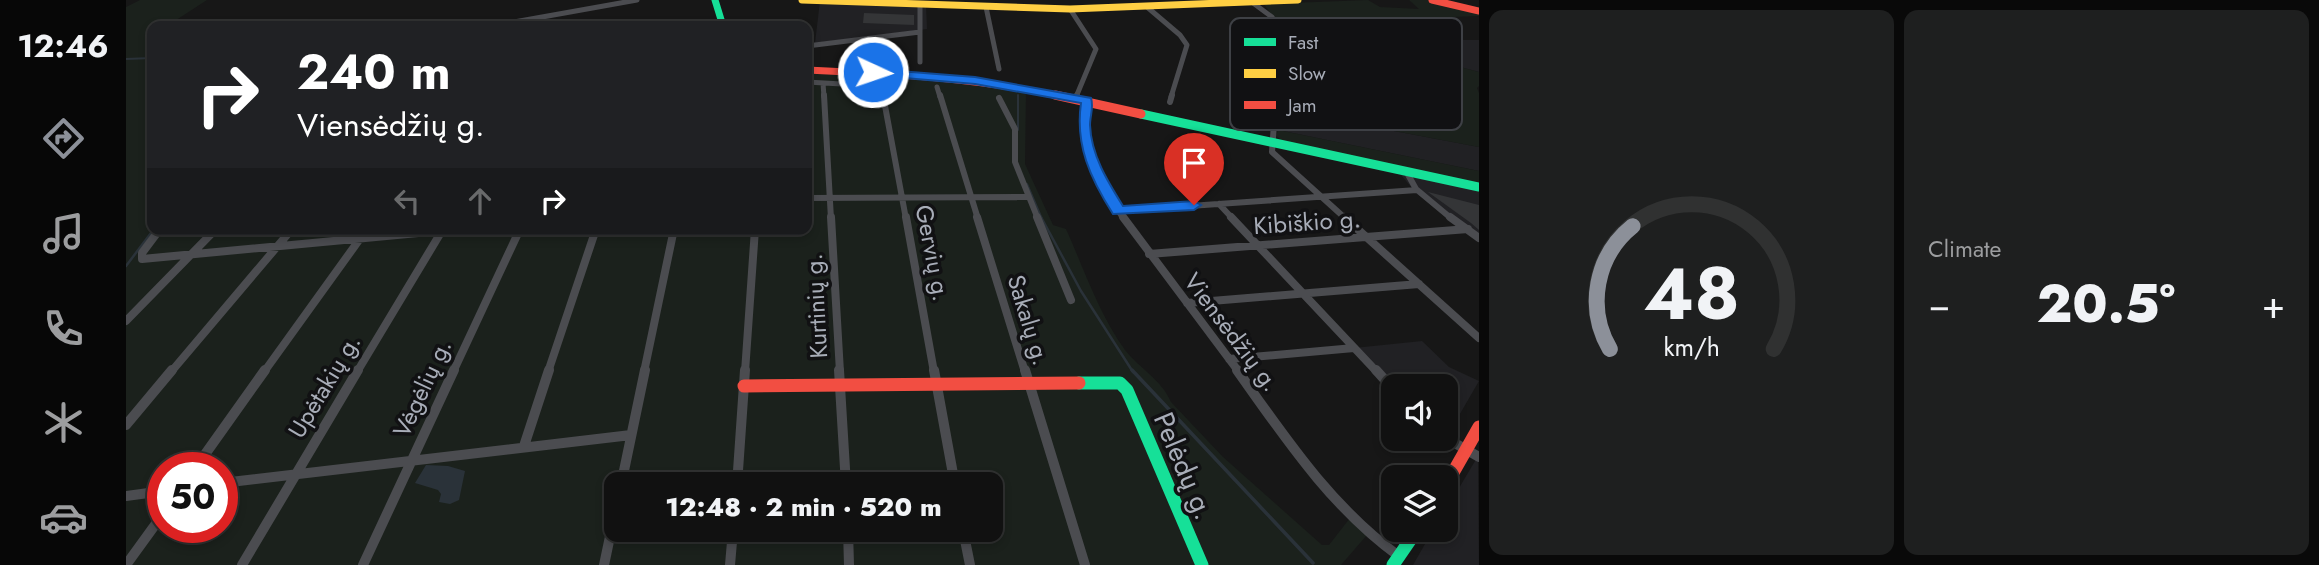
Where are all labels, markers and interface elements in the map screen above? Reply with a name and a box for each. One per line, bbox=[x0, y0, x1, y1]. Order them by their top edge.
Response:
legend bbox=[1230, 18, 1462, 130]
text: 12:46 bbox=[17, 23, 109, 69]
text: Fast bbox=[1288, 29, 1319, 56]
position arrow bbox=[836, 35, 910, 109]
text: 240 m bbox=[297, 37, 451, 107]
icon: right bbox=[182, 49, 273, 140]
text: Slow bbox=[1288, 60, 1326, 87]
text: Jam bbox=[1285, 92, 1317, 119]
text: Viensėdžių g. bbox=[297, 102, 485, 148]
icon: directions bbox=[39, 114, 88, 163]
pin bbox=[1164, 133, 1224, 205]
icon: arrive bbox=[1175, 144, 1213, 182]
icon: left bbox=[388, 182, 426, 220]
icon: ahead bbox=[461, 182, 499, 220]
icon: right bbox=[534, 182, 572, 220]
street label: Kibiškio g. bbox=[1252, 201, 1362, 243]
street label: Gervių g. bbox=[907, 202, 959, 304]
icon: music bbox=[39, 209, 88, 258]
text: Climate bbox=[1928, 232, 2001, 266]
text: 48 bbox=[1643, 241, 1740, 346]
street label: Kurtinių g. bbox=[796, 253, 836, 359]
street label: Viensėdžių g. bbox=[1176, 265, 1288, 399]
text: 20.5° bbox=[2037, 266, 2175, 342]
street label: Sakalų g. bbox=[999, 270, 1059, 370]
text: − bbox=[1928, 277, 1950, 332]
text: + bbox=[2262, 277, 2285, 332]
icon: phone bbox=[39, 304, 88, 353]
street label: Upėtakių g. bbox=[279, 327, 369, 445]
text: km/h bbox=[1663, 328, 1720, 364]
street label: Vėgėlių g. bbox=[384, 333, 460, 443]
map controls bbox=[1381, 374, 1458, 542]
button: sound bbox=[1381, 374, 1458, 451]
icon: climate bbox=[39, 398, 88, 447]
street label: Pelėdų g. bbox=[1143, 406, 1225, 526]
speed limit sign: 50 bbox=[147, 452, 238, 543]
button: layers bbox=[1381, 465, 1458, 542]
text: 12:48 · 2 min · 520 m bbox=[665, 488, 942, 526]
icon: car bbox=[39, 493, 88, 542]

